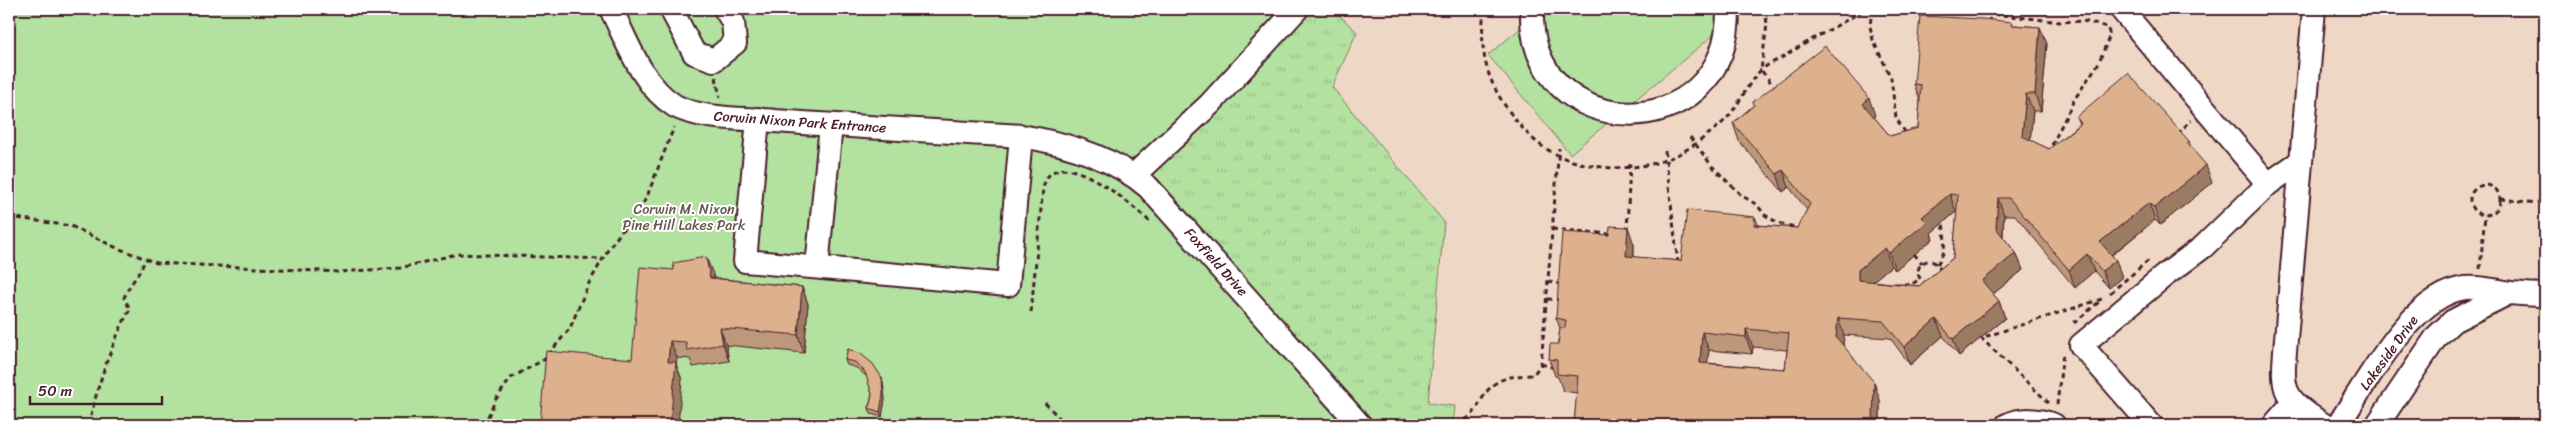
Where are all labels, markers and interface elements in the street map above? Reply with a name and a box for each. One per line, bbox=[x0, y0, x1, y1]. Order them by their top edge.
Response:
street label: Corwin Nixon Park Entrance bbox=[713, 103, 887, 141]
park label: Corwin M. Nixon Pine Hill Lakes Park bbox=[622, 197, 746, 238]
street label: Foxfield Drive bbox=[1178, 222, 1254, 302]
street label: Lakeside Drive bbox=[2353, 310, 2425, 396]
scale bar bbox=[30, 374, 162, 406]
text: 50 m bbox=[38, 378, 73, 404]

